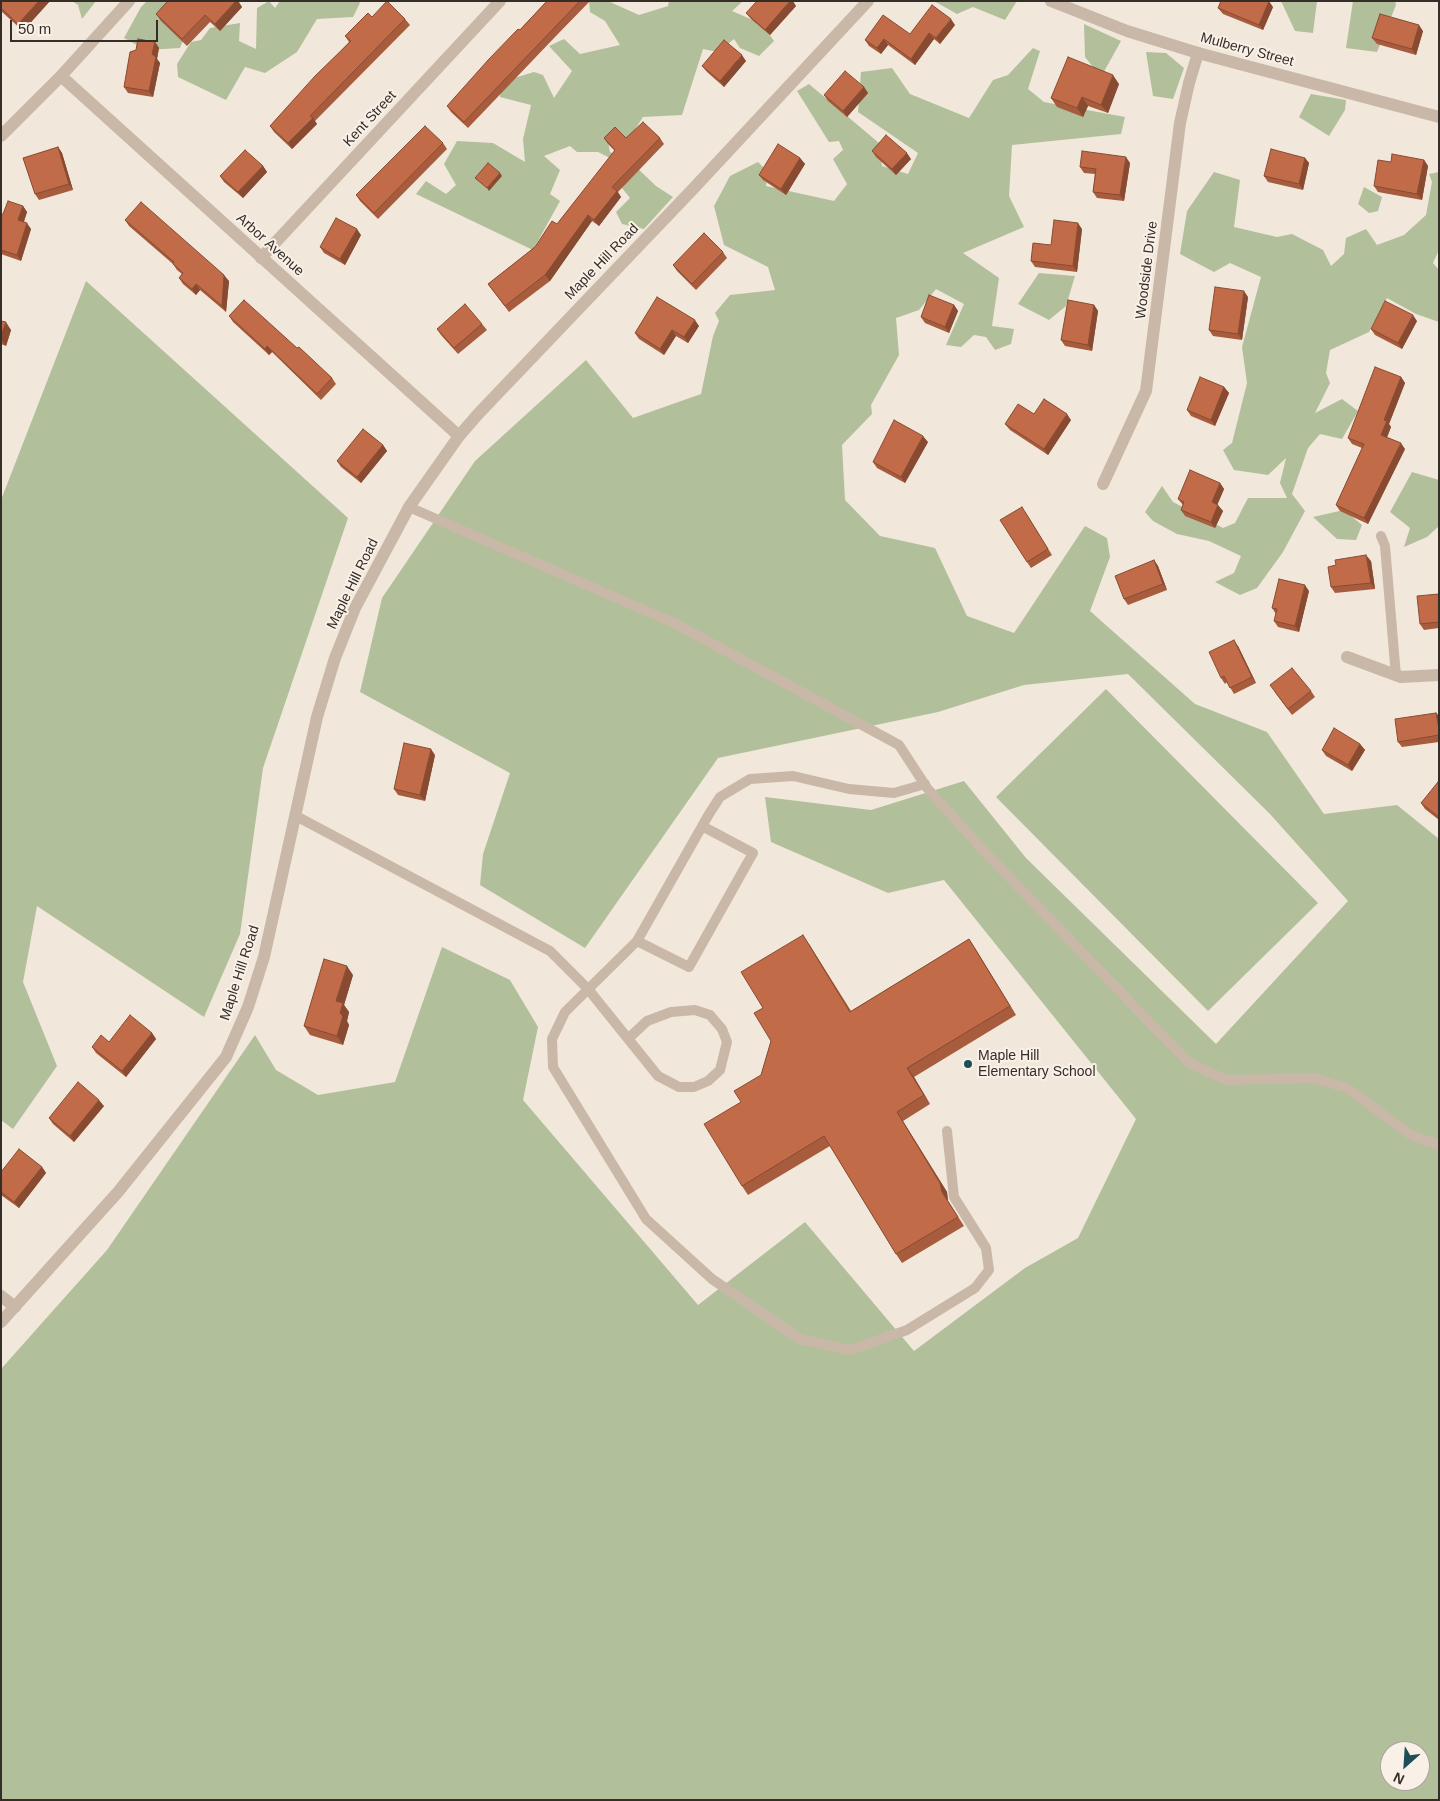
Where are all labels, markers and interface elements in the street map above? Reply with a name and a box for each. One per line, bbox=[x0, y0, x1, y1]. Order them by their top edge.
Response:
scale bar bbox=[12, 10, 160, 42]
text: 50 m bbox=[18, 20, 51, 37]
street label: Mulberry Street bbox=[1199, 30, 1295, 70]
street label: Kent Street bbox=[340, 88, 400, 150]
street label: Arbor Avenue bbox=[233, 210, 307, 280]
street label: Woodside Drive bbox=[1133, 220, 1161, 320]
street label: Maple Hill Road bbox=[562, 221, 642, 303]
street label: Maple Hill Road bbox=[324, 536, 382, 632]
street label: Maple Hill Road bbox=[217, 923, 263, 1023]
place label: Maple Hill Elementary School bbox=[978, 1048, 1096, 1080]
marker: Maple Hill Elementary School bbox=[962, 1058, 974, 1070]
north arrow bbox=[1380, 1741, 1430, 1791]
text: N bbox=[1391, 1769, 1407, 1788]

